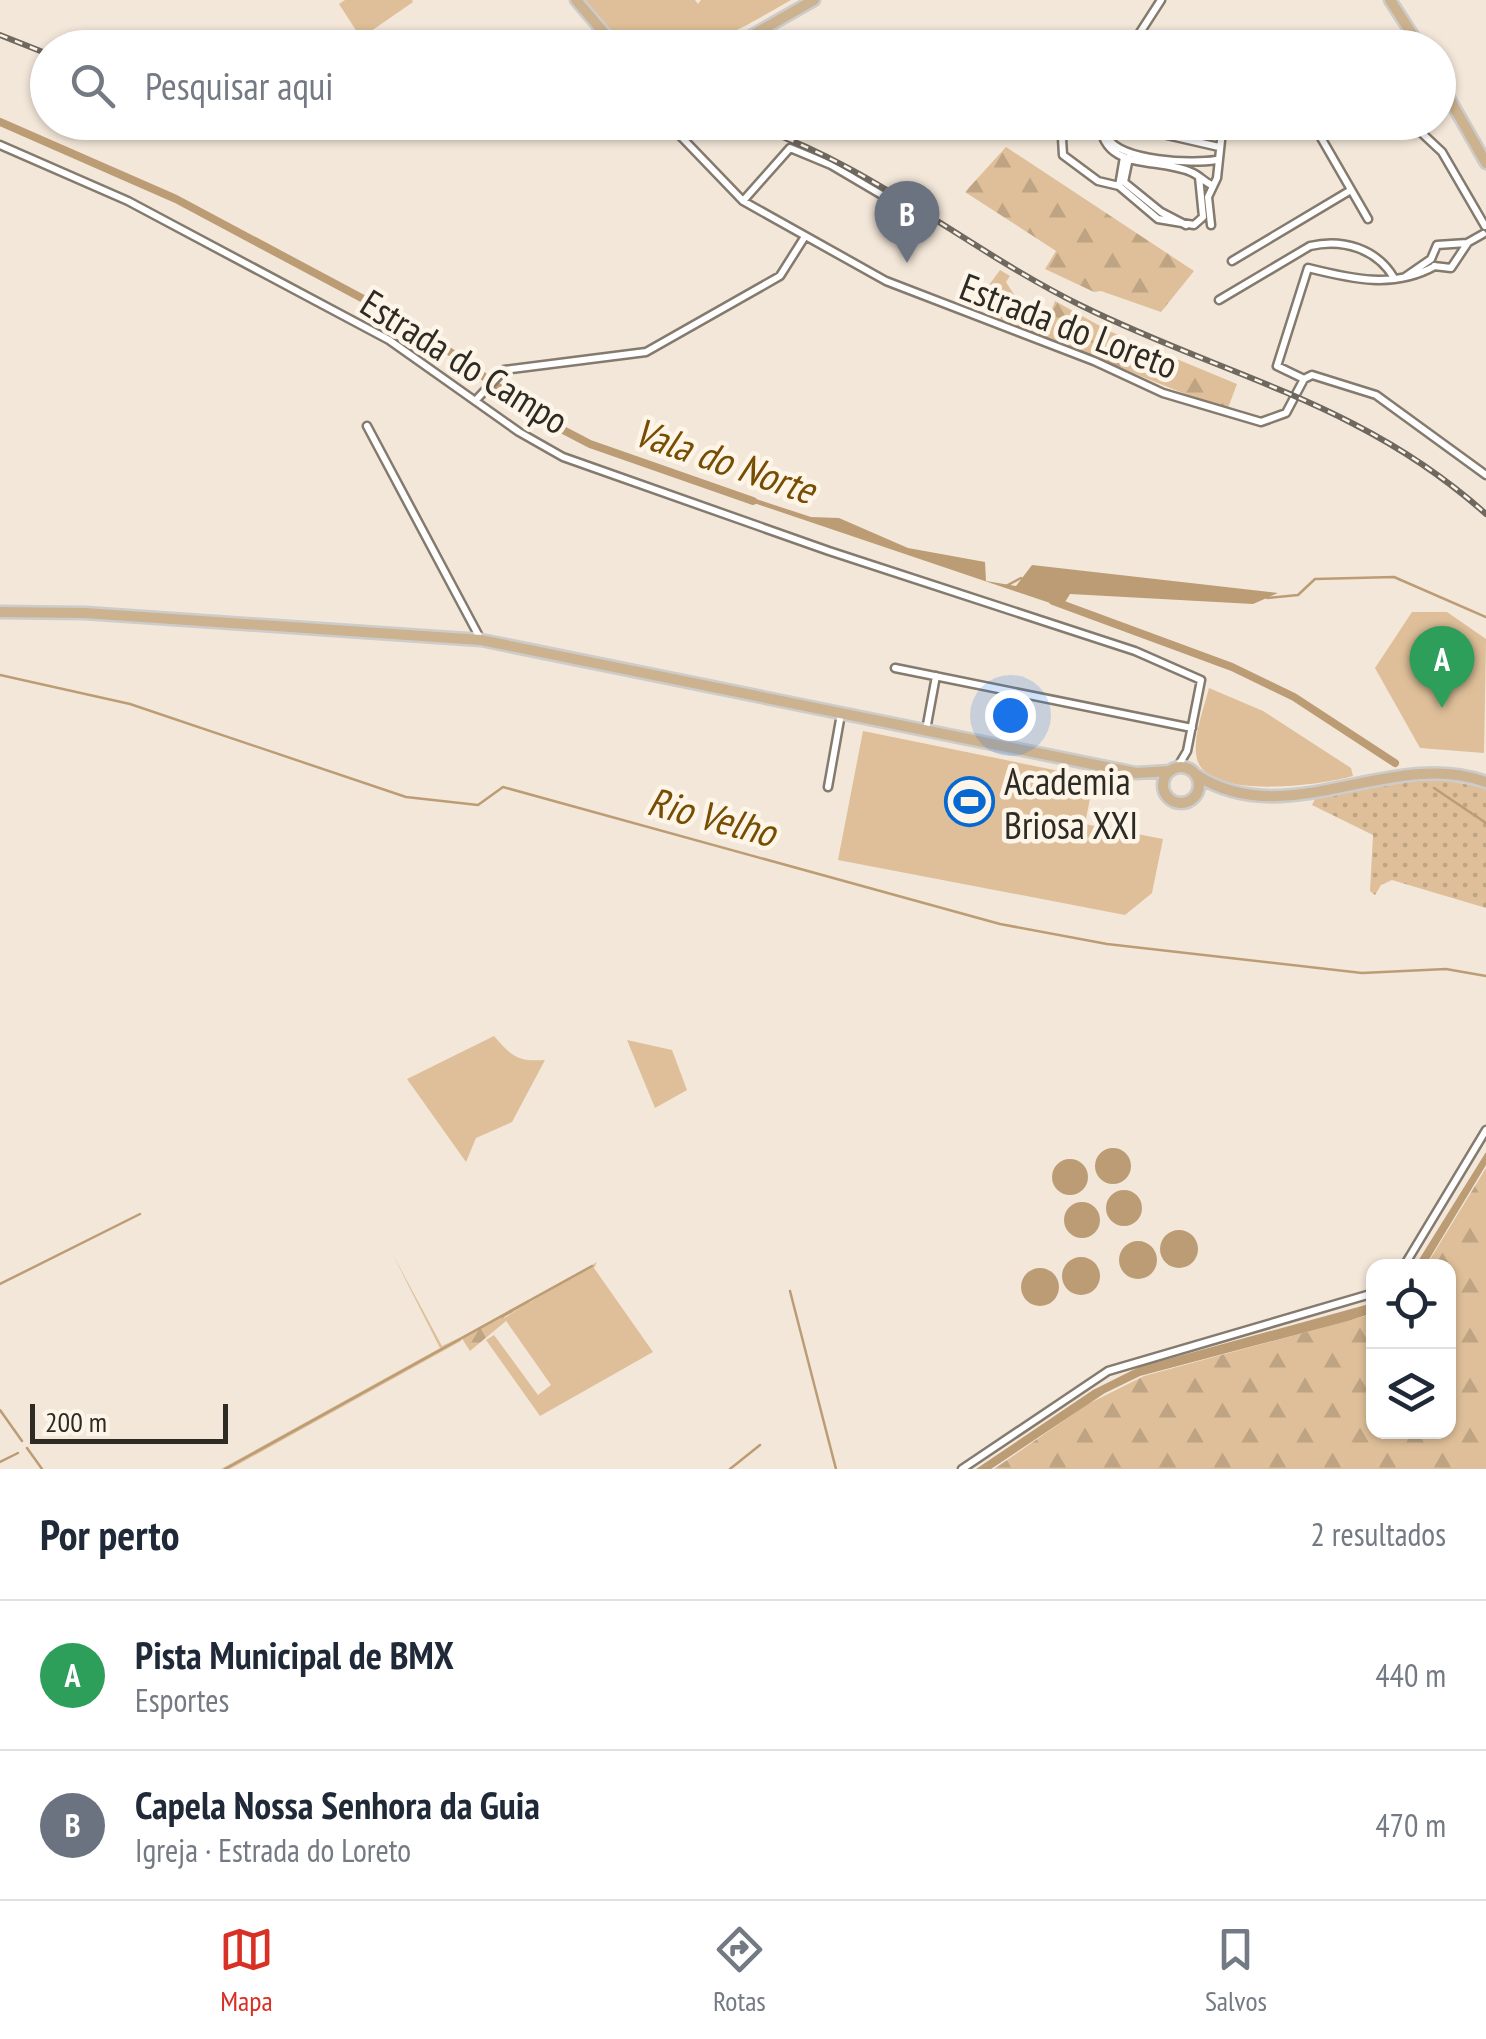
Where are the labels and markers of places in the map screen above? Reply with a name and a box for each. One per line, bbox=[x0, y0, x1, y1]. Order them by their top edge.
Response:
pin: B bbox=[874, 180, 940, 263]
pin: A bbox=[1410, 626, 1474, 708]
place label: Academia Briosa XXI bbox=[1004, 756, 1138, 849]
sports icon: Academia Briosa XXI bbox=[943, 776, 995, 828]

